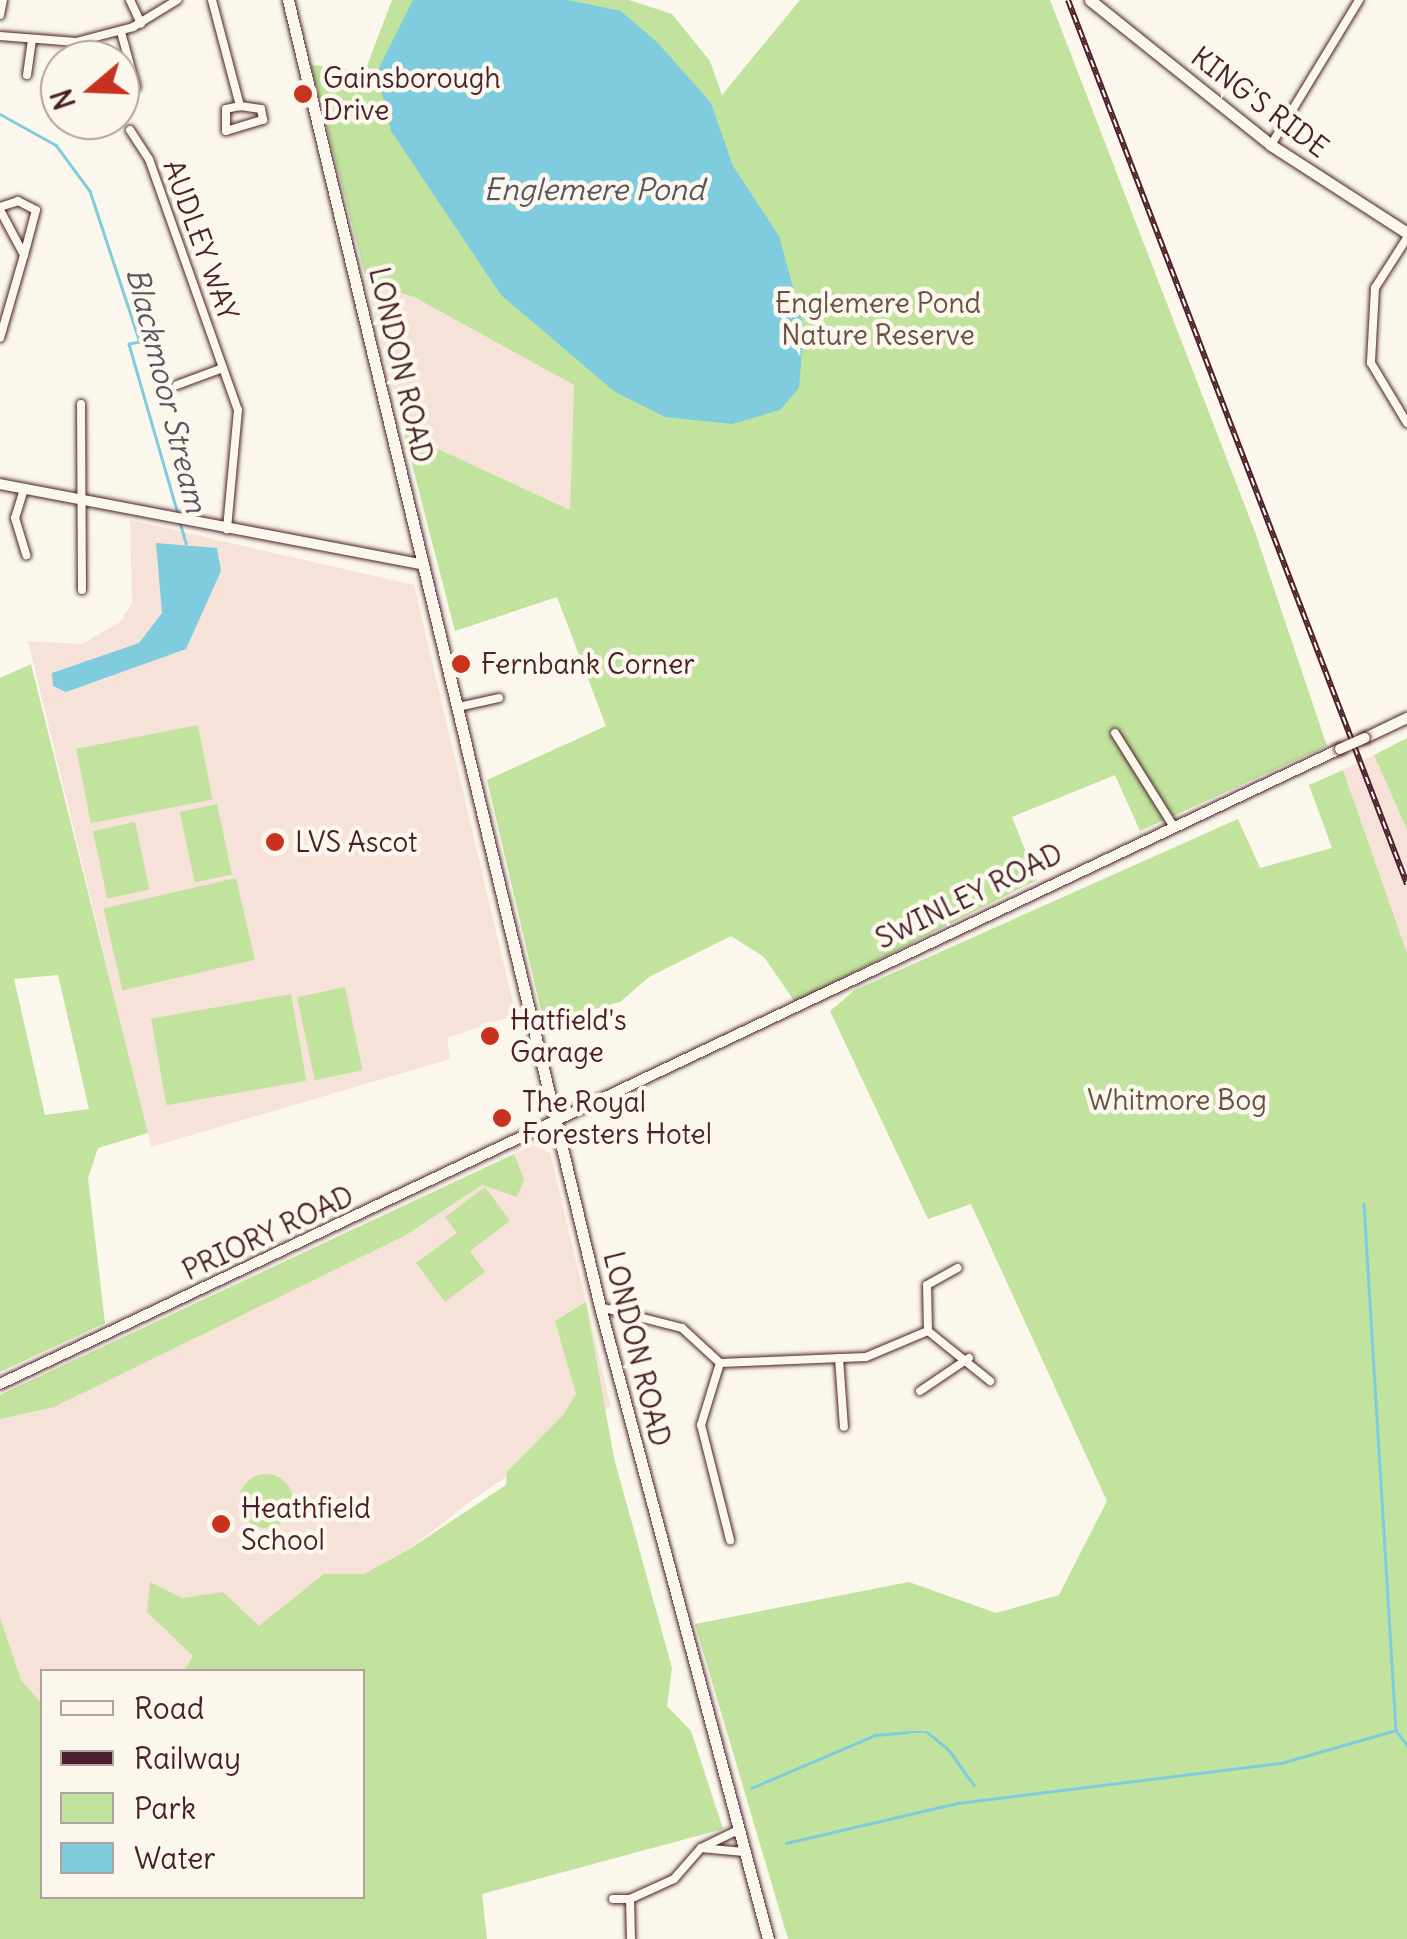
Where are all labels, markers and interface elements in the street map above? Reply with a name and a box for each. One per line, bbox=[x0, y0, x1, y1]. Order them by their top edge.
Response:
north arrow bbox=[40, 40, 140, 140]
street label: KING'S RIDE bbox=[1185, 40, 1335, 164]
place label: Gainsborough Drive bbox=[323, 61, 501, 127]
marker: Gainsborough Drive bbox=[292, 83, 314, 105]
text: N bbox=[43, 84, 84, 114]
street label: AUDLEY WAY bbox=[156, 155, 246, 325]
water label: Englemere Pond bbox=[484, 171, 704, 207]
water label: Blackmoor Stream bbox=[119, 264, 215, 516]
street label: LONDON ROAD bbox=[362, 264, 440, 466]
park label: Englemere Pond Nature Reserve bbox=[775, 286, 981, 352]
place label: Fernbank Corner bbox=[481, 647, 695, 681]
marker: Fernbank Corner bbox=[450, 653, 472, 675]
place label: LVS Ascot bbox=[295, 825, 417, 859]
marker: LVS Ascot bbox=[264, 831, 286, 853]
street label: SWINLEY ROAD bbox=[870, 836, 1068, 956]
place label: Hatfield's Garage bbox=[510, 1003, 627, 1069]
marker: Hatfield's Garage bbox=[479, 1025, 501, 1047]
park label: Whitmore Bog bbox=[1087, 1083, 1267, 1117]
place label: The Royal Foresters Hotel bbox=[522, 1085, 712, 1151]
marker: The Royal Foresters Hotel bbox=[491, 1107, 513, 1129]
street label: PRIORY ROAD bbox=[177, 1179, 359, 1287]
street label: LONDON ROAD bbox=[597, 1248, 677, 1450]
place label: Heathfield School bbox=[241, 1491, 371, 1557]
marker: Heathfield School bbox=[210, 1513, 232, 1535]
legend bbox=[40, 1669, 365, 1899]
text: Road bbox=[134, 1689, 204, 1727]
text: Railway bbox=[134, 1739, 241, 1777]
text: Park bbox=[134, 1789, 196, 1827]
text: Water bbox=[134, 1839, 216, 1877]

